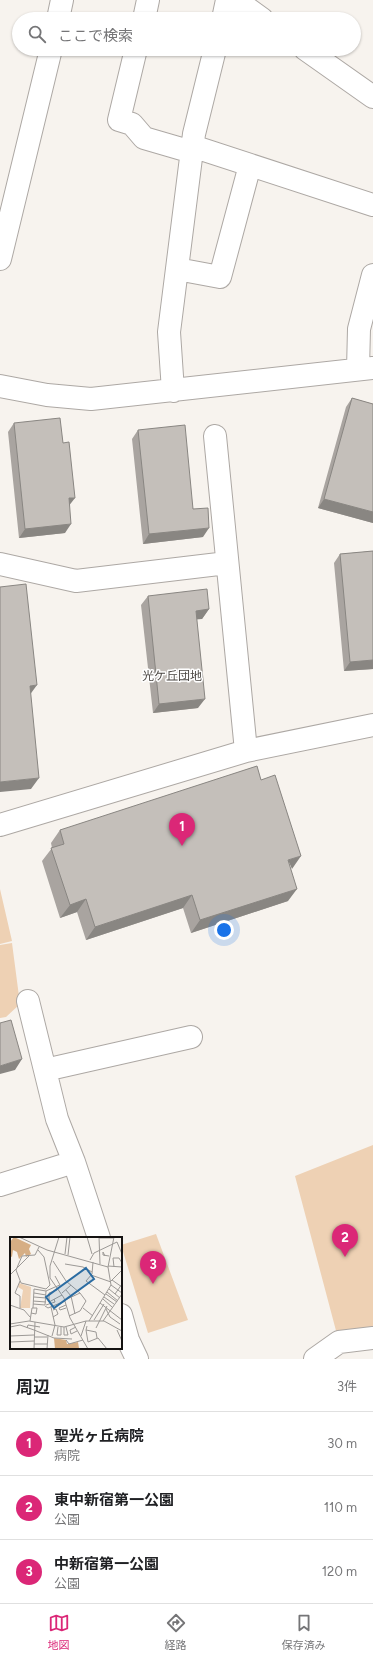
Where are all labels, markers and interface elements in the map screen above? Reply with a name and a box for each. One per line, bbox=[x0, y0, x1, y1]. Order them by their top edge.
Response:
search box bbox=[12, 12, 361, 56]
icon: search bbox=[26, 23, 48, 45]
text: ここで検索 bbox=[58, 27, 133, 45]
district label: 光ケ丘団地 bbox=[142, 669, 202, 683]
pin: 1 bbox=[169, 813, 195, 846]
your location bbox=[214, 920, 234, 940]
pin: 2 bbox=[332, 1224, 358, 1257]
inset map bbox=[10, 1237, 122, 1349]
pin: 3 bbox=[140, 1251, 166, 1284]
text: 周辺 bbox=[16, 1377, 50, 1397]
text: 3件 bbox=[337, 1379, 357, 1394]
text: 聖光ヶ丘病院 bbox=[54, 1427, 144, 1445]
text: 1 bbox=[26, 1436, 32, 1451]
text: 30 m bbox=[327, 1436, 357, 1451]
text: 病院 bbox=[54, 1448, 80, 1463]
text: 東中新宿第一公園 bbox=[54, 1491, 174, 1509]
text: 2 bbox=[25, 1500, 33, 1515]
text: 110 m bbox=[324, 1500, 357, 1515]
text: 公園 bbox=[54, 1512, 80, 1527]
text: 中新宿第一公園 bbox=[54, 1555, 159, 1573]
text: 3 bbox=[25, 1564, 33, 1579]
text: 120 m bbox=[322, 1564, 357, 1579]
text: 公園 bbox=[54, 1576, 80, 1591]
tab: 地図 bbox=[48, 1612, 70, 1652]
tab: 経路 bbox=[165, 1612, 187, 1652]
tab: 保存済み bbox=[282, 1612, 326, 1652]

